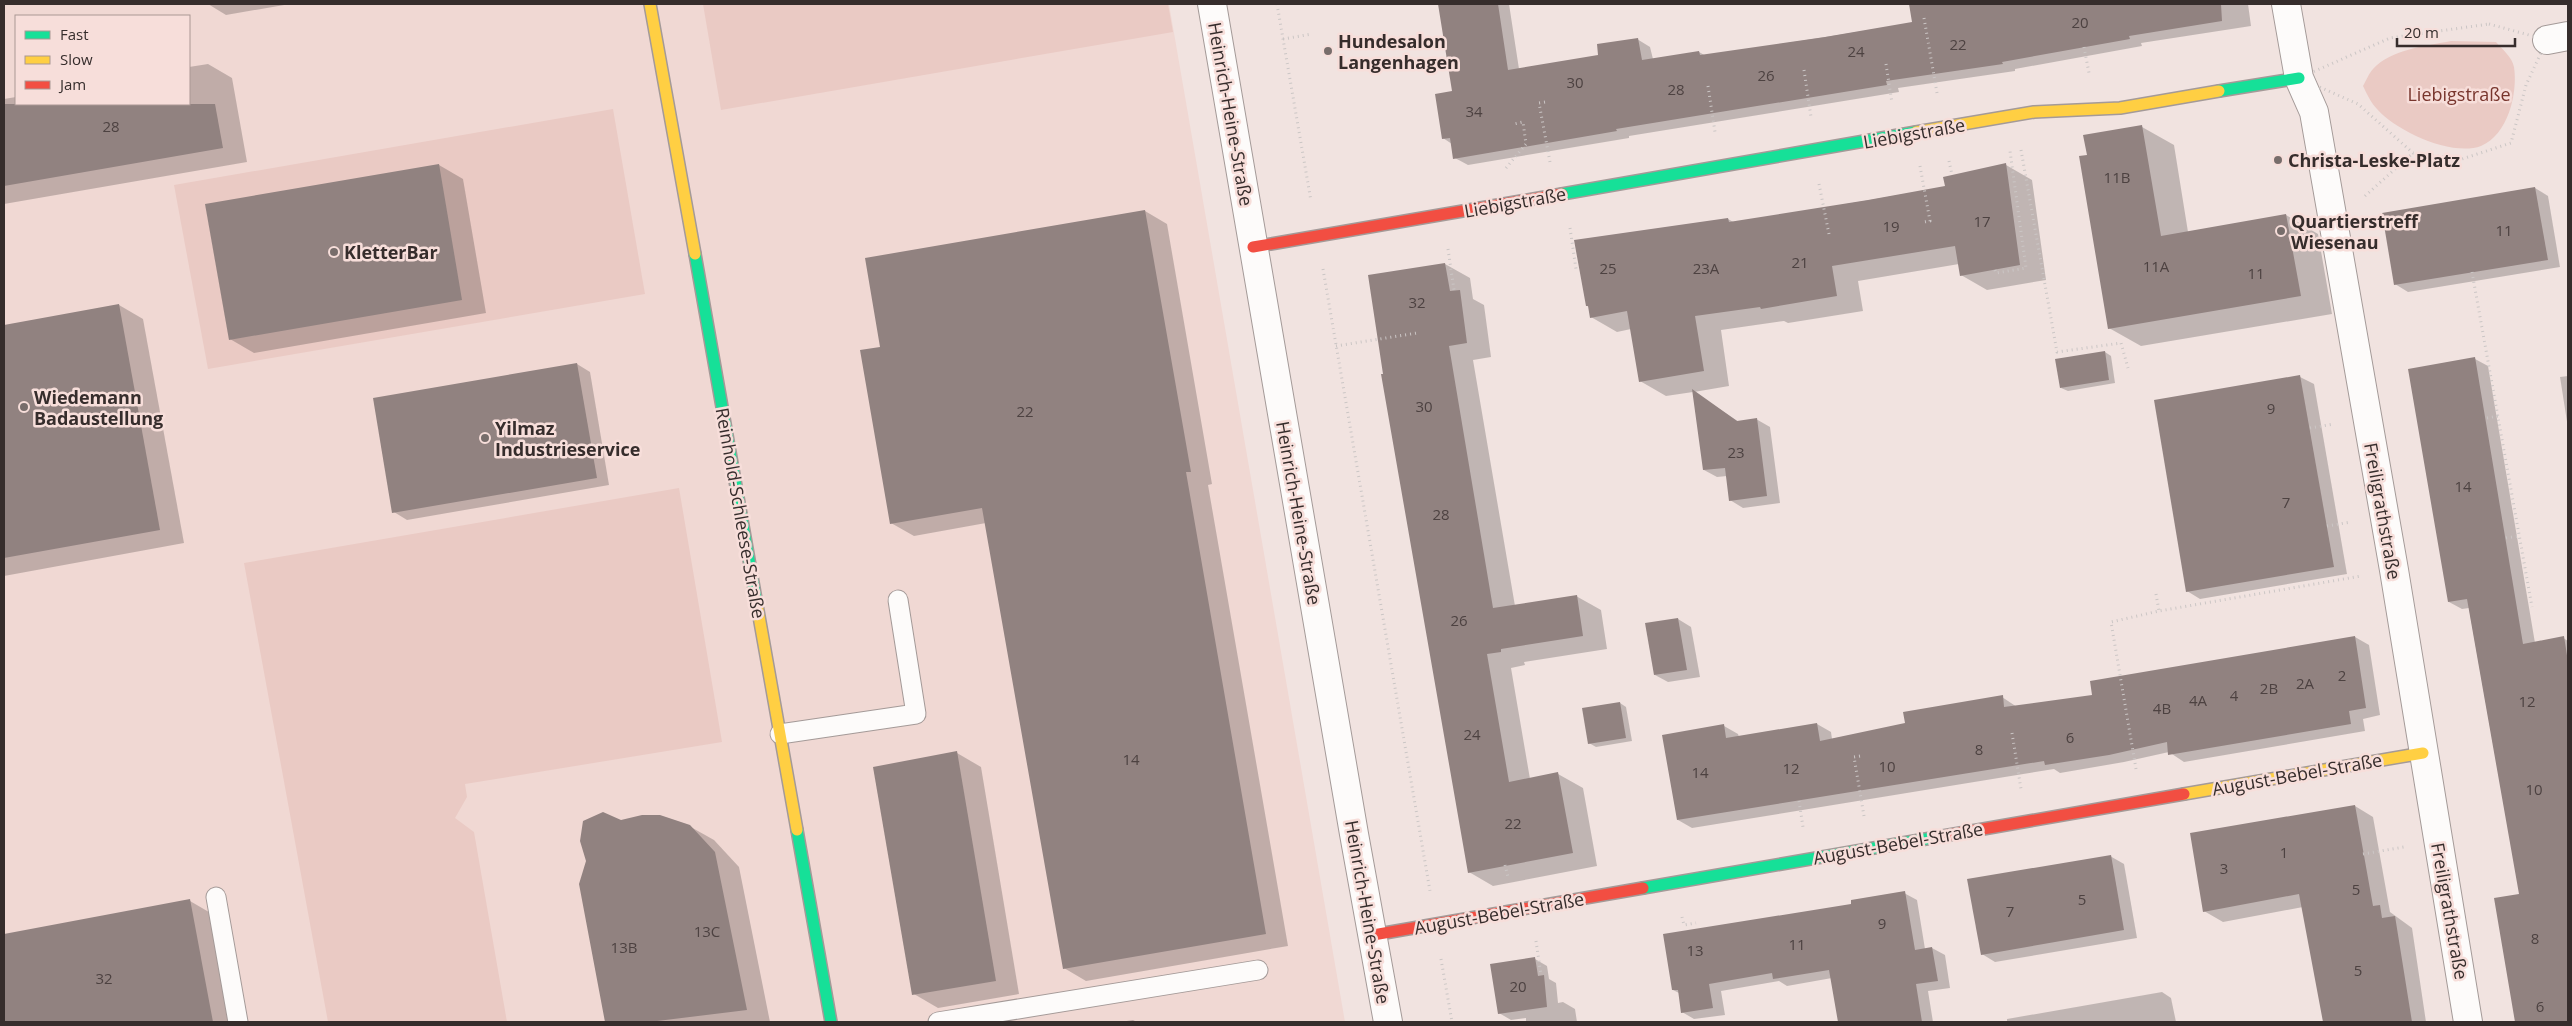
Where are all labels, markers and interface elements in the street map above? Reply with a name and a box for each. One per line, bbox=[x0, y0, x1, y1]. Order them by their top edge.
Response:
house number: 20 bbox=[2071, 12, 2089, 32]
legend bbox=[15, 15, 190, 105]
scale bar bbox=[2397, 15, 2514, 47]
street label: Heinrich-Heine-Straße bbox=[1203, 20, 1259, 208]
text: 20 m bbox=[2404, 22, 2439, 42]
text: Fast bbox=[60, 24, 89, 44]
place label: Hundesalon Langenhagen bbox=[1338, 29, 1459, 74]
house number: 22 bbox=[1949, 34, 1967, 54]
house number: 24 bbox=[1847, 41, 1865, 61]
marker: Hundesalon Langenhagen bbox=[1322, 45, 1334, 57]
text: Slow bbox=[60, 49, 93, 69]
house number: 26 bbox=[1757, 65, 1775, 85]
house number: 30 bbox=[1566, 72, 1584, 92]
text: Jam bbox=[58, 74, 86, 94]
house number: 28 bbox=[1667, 79, 1685, 99]
park label: Liebigstraße bbox=[2407, 82, 2511, 106]
house number: 34 bbox=[1465, 101, 1483, 121]
street label: Liebigstraße bbox=[1861, 112, 1967, 154]
house number: 28 bbox=[102, 116, 120, 136]
place label: Christa-Leske-Platz bbox=[2288, 148, 2460, 172]
marker: Christa-Leske-Platz bbox=[2272, 154, 2284, 166]
house number: 11B bbox=[2104, 167, 2130, 187]
street label: Liebigstraße bbox=[1462, 181, 1568, 223]
place label: Quartierstreff Wiesenau bbox=[2291, 209, 2419, 254]
house number: 17 bbox=[1973, 211, 1991, 231]
house number: 19 bbox=[1882, 216, 1900, 236]
house number: 11 bbox=[2495, 220, 2513, 240]
marker: Quartierstreff Wiesenau bbox=[2275, 225, 2287, 237]
place label: KletterBar bbox=[344, 240, 438, 264]
marker: KletterBar bbox=[328, 246, 340, 258]
house number: 21 bbox=[1791, 252, 1809, 272]
house number: 11A bbox=[2143, 256, 2170, 276]
house number: 25 bbox=[1599, 258, 1617, 278]
house number: 23A bbox=[1693, 258, 1720, 278]
house number: 11 bbox=[2247, 263, 2265, 283]
house number: 32 bbox=[1408, 292, 1426, 312]
place label: Wiedemann Badaustellung bbox=[34, 385, 163, 430]
house number: 30 bbox=[1415, 396, 1433, 416]
house number: 9 bbox=[2267, 398, 2275, 418]
marker: Wiedemann Badaustellung bbox=[18, 401, 30, 413]
house number: 22 bbox=[1016, 401, 1034, 421]
street label: Reinhold-Schleese-Straße bbox=[711, 406, 771, 620]
place label: Yilmaz Industrieservice bbox=[495, 416, 640, 461]
street label: Heinrich-Heine-Straße bbox=[1271, 419, 1327, 607]
marker: Yilmaz Industrieservice bbox=[479, 432, 491, 444]
street label: Freiligrathstraße bbox=[2359, 441, 2407, 581]
house number: 23 bbox=[1727, 442, 1745, 462]
house number: 14 bbox=[2454, 476, 2472, 496]
house number: 7 bbox=[2282, 492, 2290, 512]
house number: 28 bbox=[1432, 504, 1450, 524]
house number: 26 bbox=[1450, 610, 1468, 630]
house number: 2 bbox=[2338, 665, 2346, 685]
house number: 2A bbox=[2296, 673, 2315, 693]
house number: 2B bbox=[2260, 678, 2278, 698]
house number: 4 bbox=[2230, 685, 2239, 705]
house number: 4A bbox=[2189, 690, 2208, 710]
house number: 12 bbox=[2518, 691, 2536, 711]
house number: 4B bbox=[2153, 698, 2171, 718]
house number: 24 bbox=[1463, 724, 1481, 744]
house number: 6 bbox=[2066, 727, 2074, 747]
house number: 8 bbox=[1975, 739, 1983, 759]
street label: August-Bebel-Straße bbox=[2210, 747, 2384, 801]
house number: 14 bbox=[1122, 749, 1140, 769]
house number: 10 bbox=[1878, 756, 1896, 776]
house number: 12 bbox=[1782, 758, 1800, 778]
house number: 14 bbox=[1691, 762, 1709, 782]
house number: 10 bbox=[2525, 779, 2543, 799]
house number: 22 bbox=[1504, 813, 1522, 833]
street label: August-Bebel-Straße bbox=[1811, 816, 1985, 870]
street label: Heinrich-Heine-Straße bbox=[1340, 818, 1396, 1006]
street label: Freiligrathstraße bbox=[2426, 841, 2474, 981]
house number: 1 bbox=[2280, 842, 2288, 862]
house number: 3 bbox=[2220, 858, 2228, 878]
house number: 5 bbox=[2352, 879, 2360, 899]
street label: August-Bebel-Straße bbox=[1412, 886, 1586, 940]
house number: 5 bbox=[2078, 889, 2086, 909]
house number: 7 bbox=[2006, 901, 2014, 921]
house number: 9 bbox=[1878, 913, 1886, 933]
house number: 13C bbox=[694, 921, 720, 941]
house number: 8 bbox=[2531, 928, 2539, 948]
house number: 11 bbox=[1788, 934, 1806, 954]
house number: 13B bbox=[611, 937, 637, 957]
house number: 13 bbox=[1686, 940, 1704, 960]
house number: 5 bbox=[2354, 960, 2362, 980]
house number: 32 bbox=[95, 968, 113, 988]
house number: 20 bbox=[1509, 976, 1527, 996]
house number: 6 bbox=[2536, 996, 2544, 1016]

